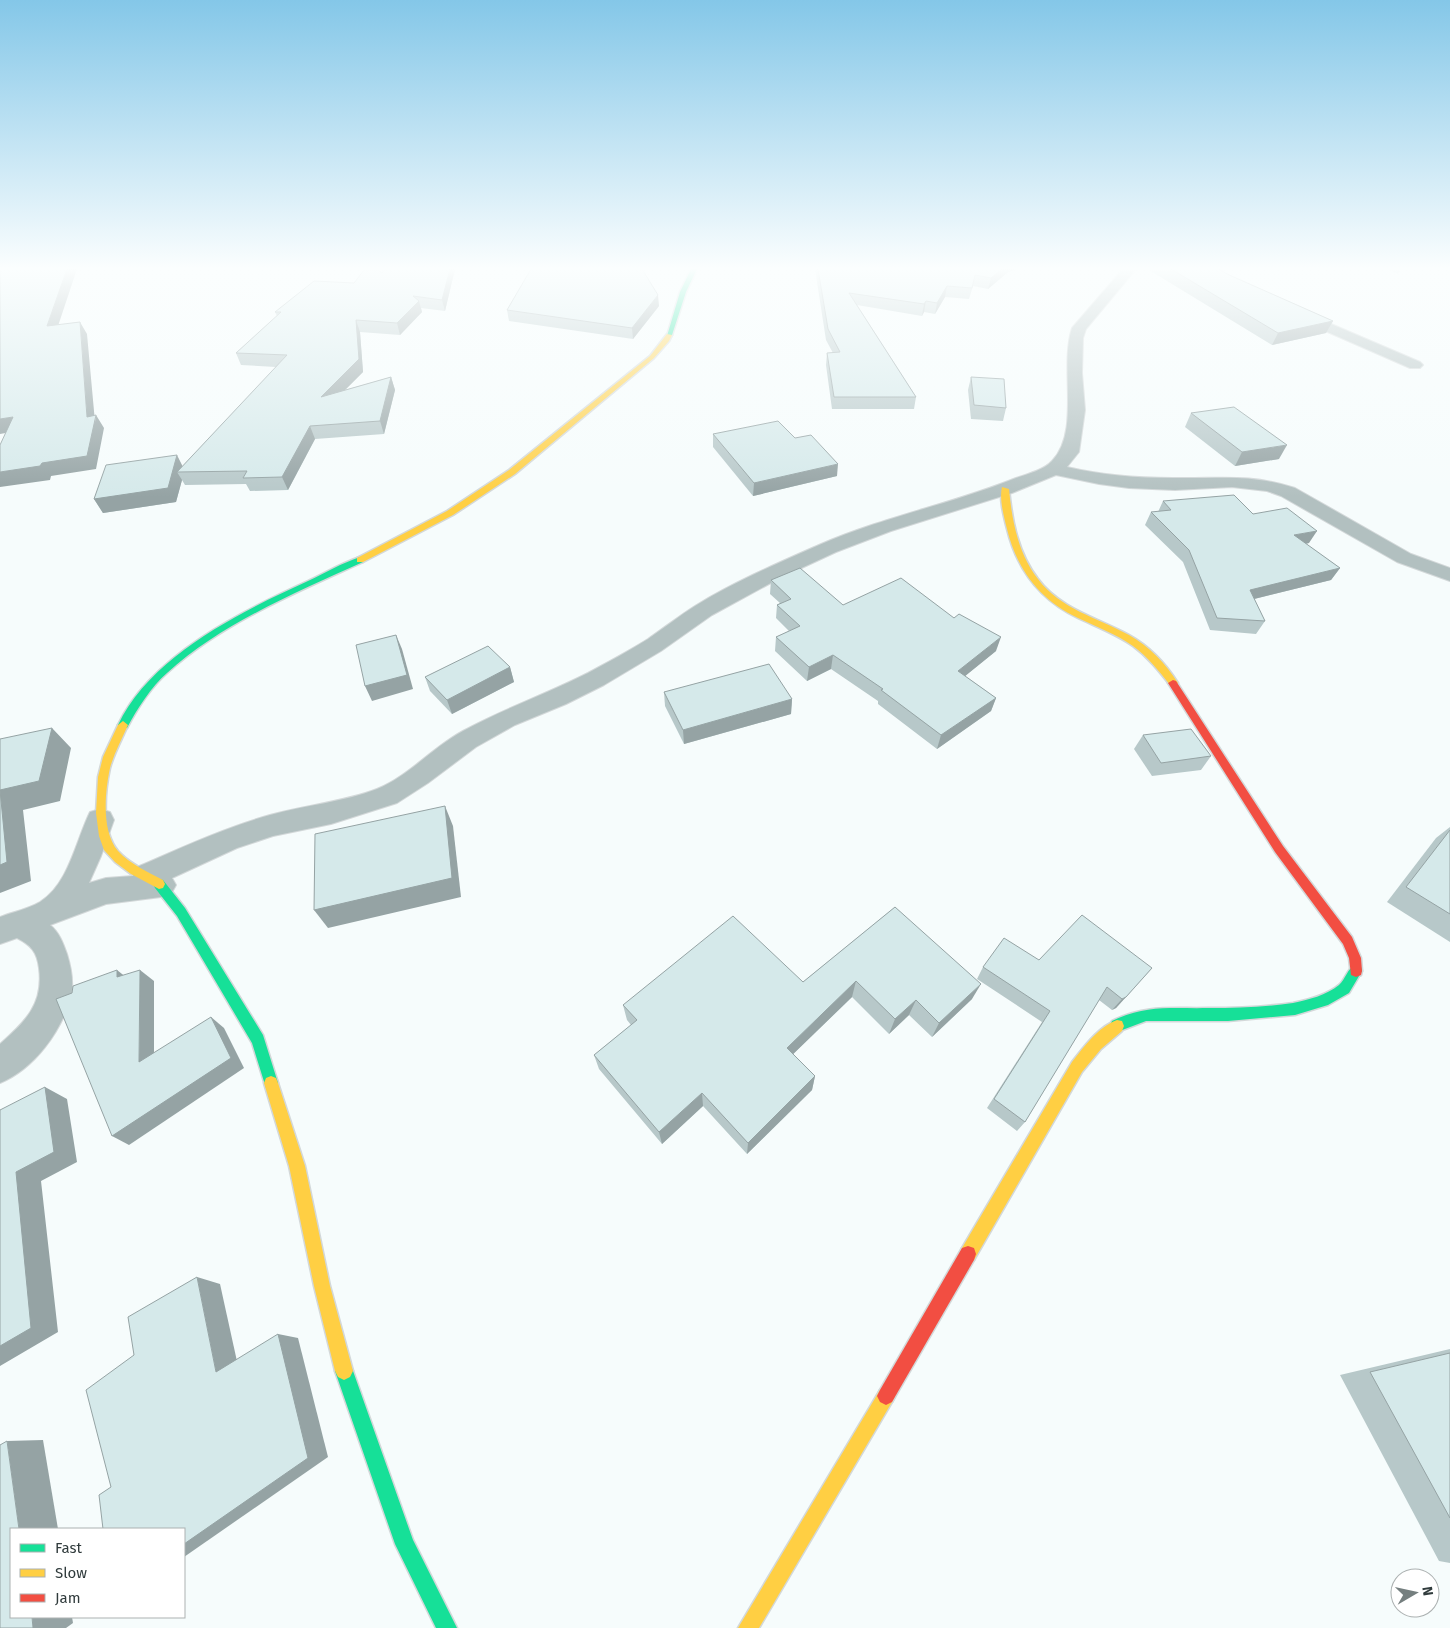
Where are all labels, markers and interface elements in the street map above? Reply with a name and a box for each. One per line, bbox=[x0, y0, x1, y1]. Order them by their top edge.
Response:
legend bbox=[10, 1528, 185, 1618]
text: Fast bbox=[55, 1539, 82, 1557]
text: Slow bbox=[55, 1564, 87, 1582]
north arrow bbox=[1390, 1568, 1440, 1618]
text: N bbox=[1418, 1585, 1436, 1597]
text: Jam bbox=[55, 1589, 81, 1607]

